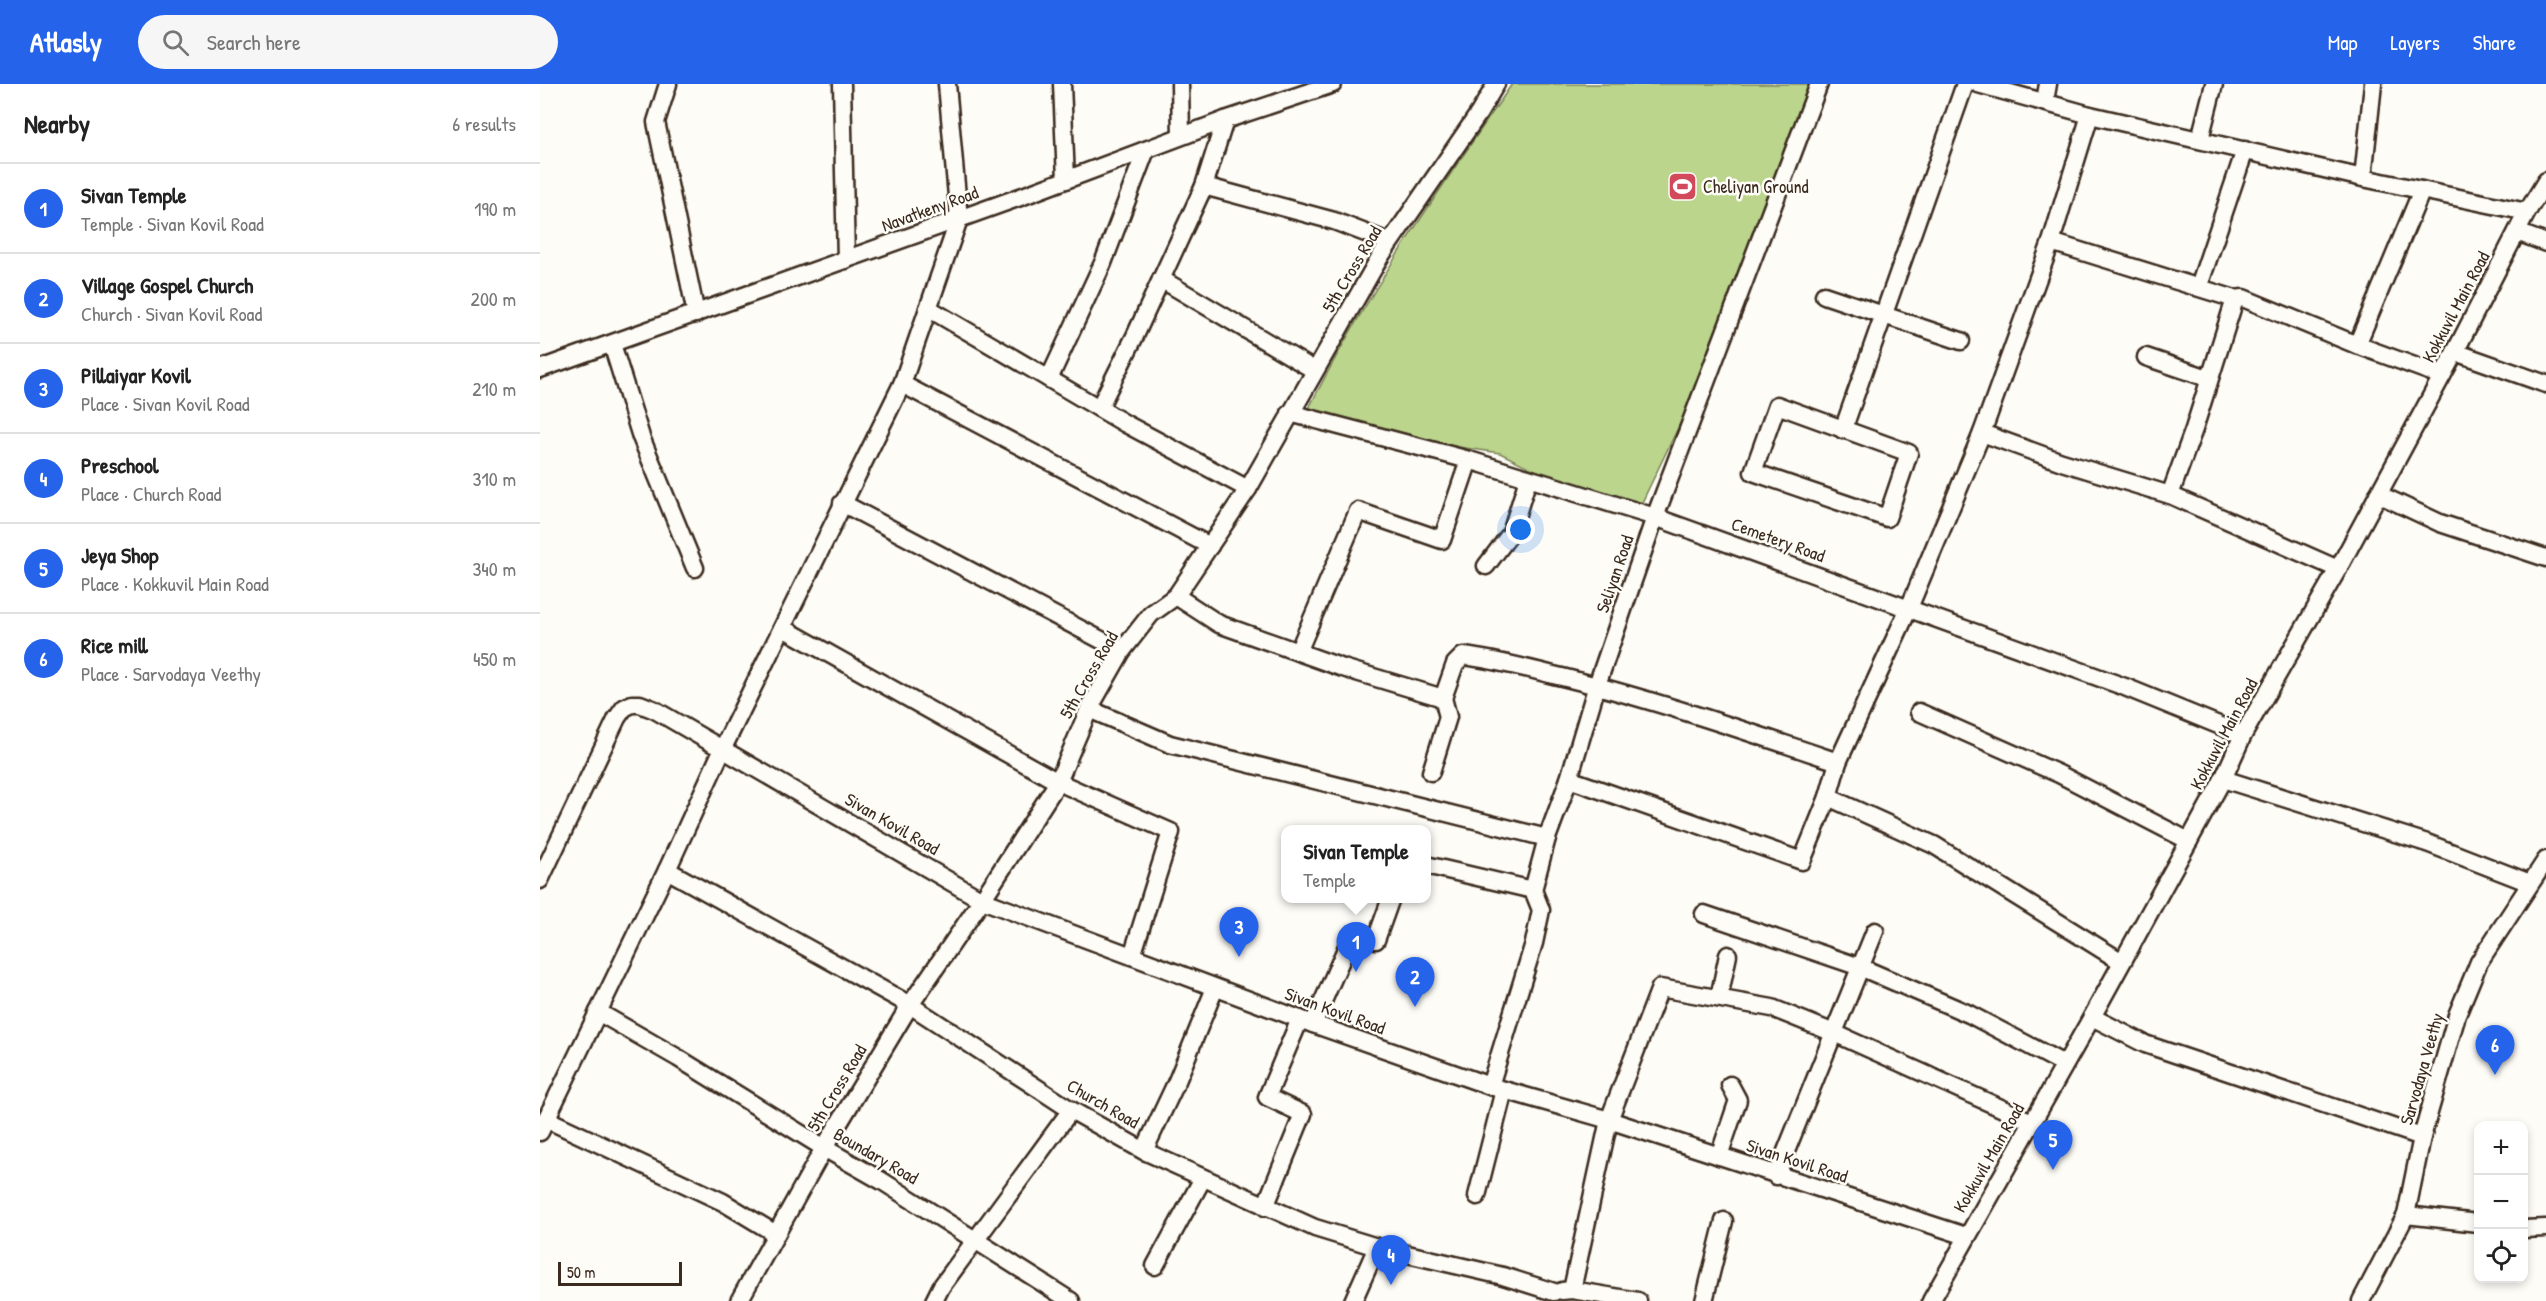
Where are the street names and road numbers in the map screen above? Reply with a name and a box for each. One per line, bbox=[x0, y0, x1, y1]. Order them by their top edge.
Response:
street label: Navatkeny Road bbox=[878, 179, 982, 238]
street label: 5th Cross Road bbox=[1316, 221, 1387, 317]
street label: Kokkuvil Main Road bbox=[2416, 247, 2495, 367]
street label: Cemetery Road bbox=[1728, 511, 1828, 568]
street label: Seliyan Road bbox=[1590, 532, 1639, 616]
street label: 5th Cross Road bbox=[1053, 626, 1124, 723]
street label: Kokkuvil Main Road bbox=[2184, 674, 2263, 794]
street label: Sivan Kovil Road bbox=[840, 786, 944, 861]
street label: Sivan Kovil Road bbox=[1281, 981, 1389, 1040]
street label: Sarvodaya Veethy bbox=[2394, 1010, 2450, 1128]
street label: 5th Cross Road bbox=[801, 1040, 872, 1136]
street label: Church Road bbox=[1062, 1073, 1144, 1134]
street label: Kokkuvil Main Road bbox=[1947, 1098, 2030, 1217]
street label: Boundary Road bbox=[829, 1121, 923, 1190]
street label: Sivan Kovil Road bbox=[1743, 1132, 1851, 1189]

